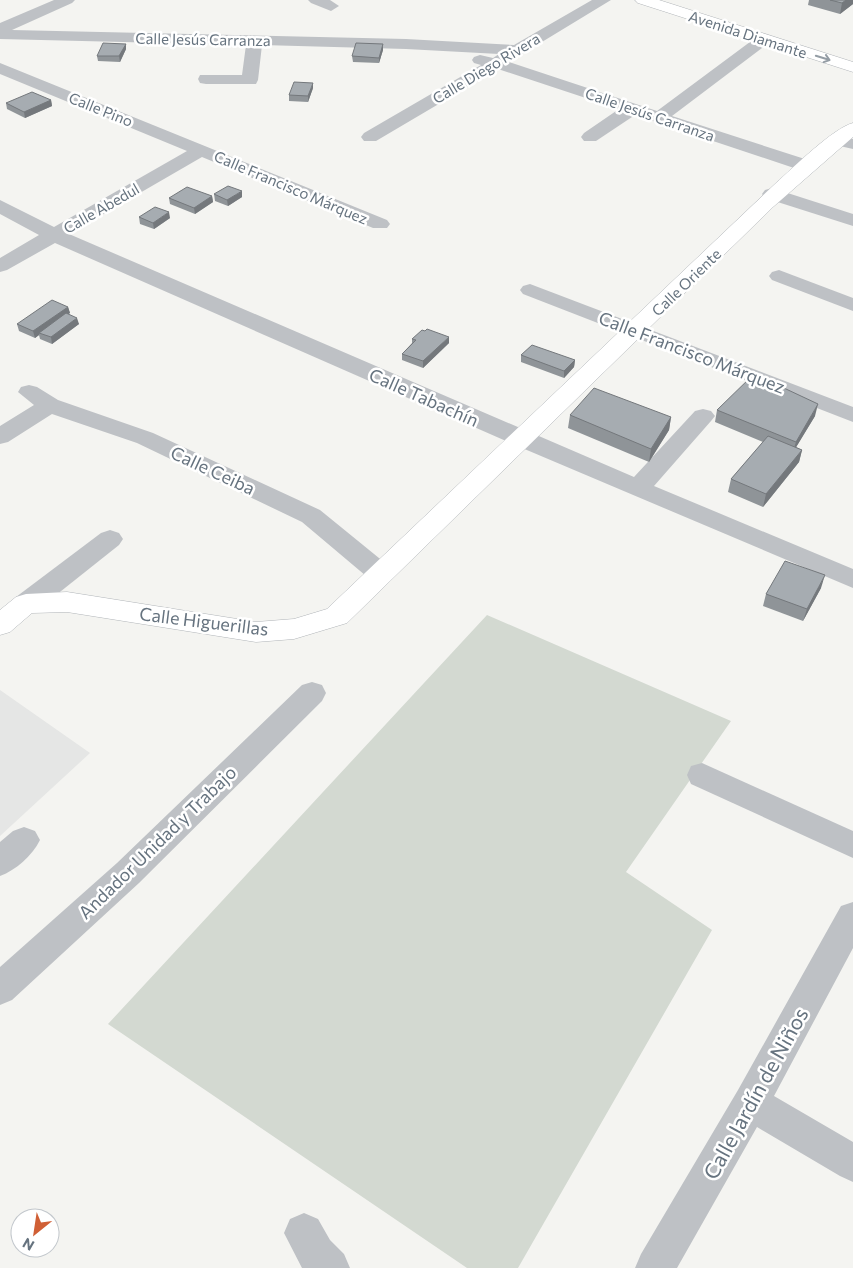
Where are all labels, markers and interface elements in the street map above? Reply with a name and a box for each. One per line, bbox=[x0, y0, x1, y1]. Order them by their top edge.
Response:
street label: Avenida Diamante bbox=[687, 6, 809, 62]
street label: Calle Jesús Carranza bbox=[135, 29, 271, 49]
street label: Calle Diego Rivera bbox=[429, 29, 543, 107]
one-way arrow bbox=[815, 53, 831, 63]
street label: Calle Jesús Carranza bbox=[583, 83, 717, 145]
street label: Calle Pino bbox=[66, 88, 136, 130]
street label: Calle Francisco Márquez bbox=[212, 147, 370, 227]
street label: Calle Abedul bbox=[60, 179, 142, 237]
street label: Calle Oriente bbox=[648, 245, 724, 319]
street label: Calle Francisco Márquez bbox=[596, 306, 788, 398]
street label: Calle Tabachín bbox=[366, 363, 482, 431]
street label: Calle Ceiba bbox=[167, 441, 259, 499]
street label: Calle Higuerillas bbox=[138, 602, 270, 640]
street label: Andador Unidad y Trabajo bbox=[74, 761, 240, 923]
street label: Calle Jardín de Niños bbox=[697, 1003, 813, 1183]
north arrow bbox=[10, 1208, 60, 1258]
text: N bbox=[19, 1235, 37, 1255]

